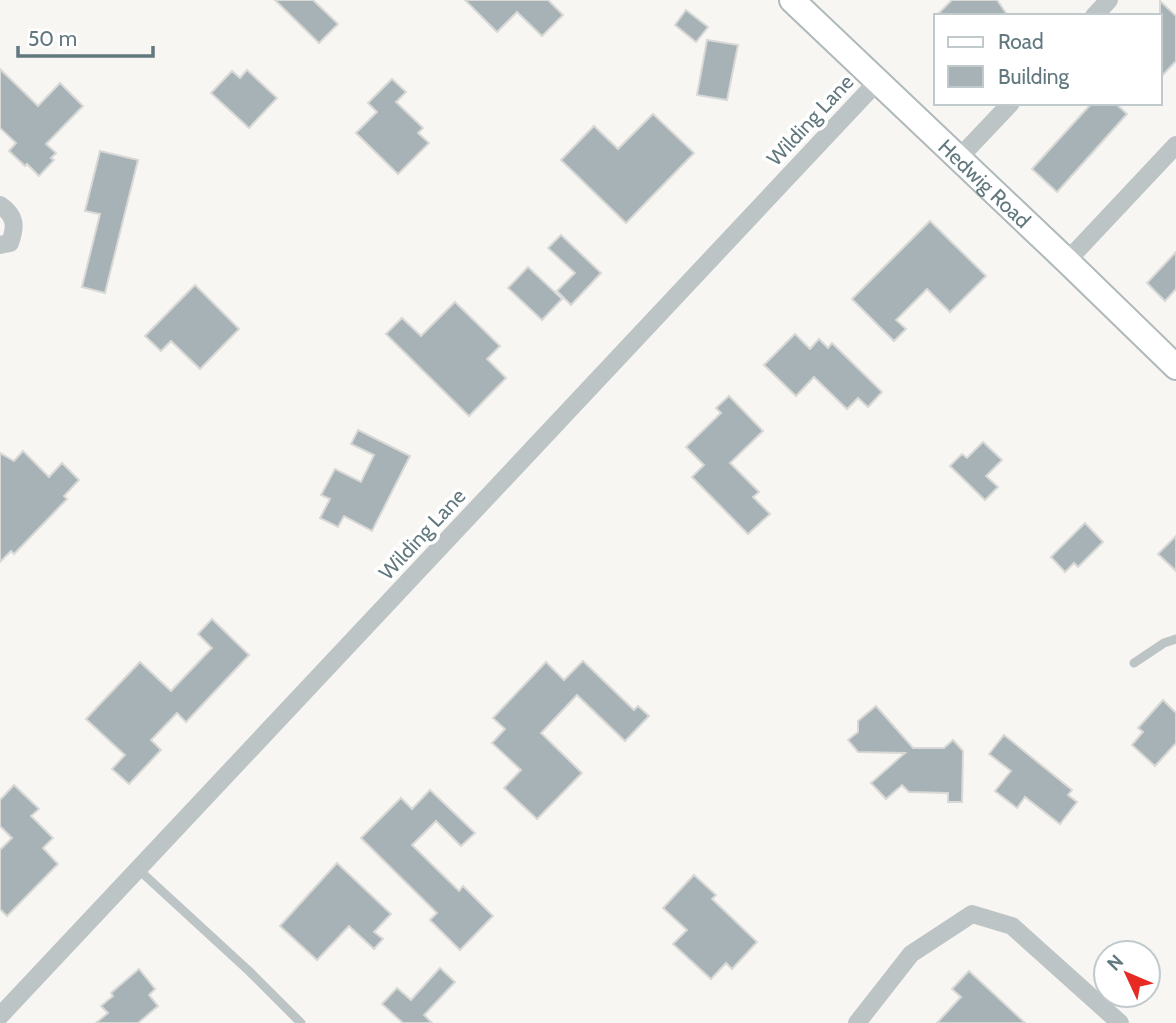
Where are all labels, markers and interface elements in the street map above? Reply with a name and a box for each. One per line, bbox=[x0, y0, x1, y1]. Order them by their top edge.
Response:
scale bar bbox=[18, 14, 152, 58]
legend bbox=[934, 14, 1162, 105]
text: 50 m bbox=[28, 26, 77, 51]
text: Road bbox=[998, 29, 1044, 54]
text: Building bbox=[998, 64, 1070, 89]
street label: Wilding Lane bbox=[762, 69, 859, 171]
street label: Hedwig Road bbox=[934, 134, 1036, 233]
street label: Wilding Lane bbox=[374, 483, 471, 585]
north arrow bbox=[1092, 939, 1162, 1009]
text: N bbox=[1102, 950, 1128, 975]

